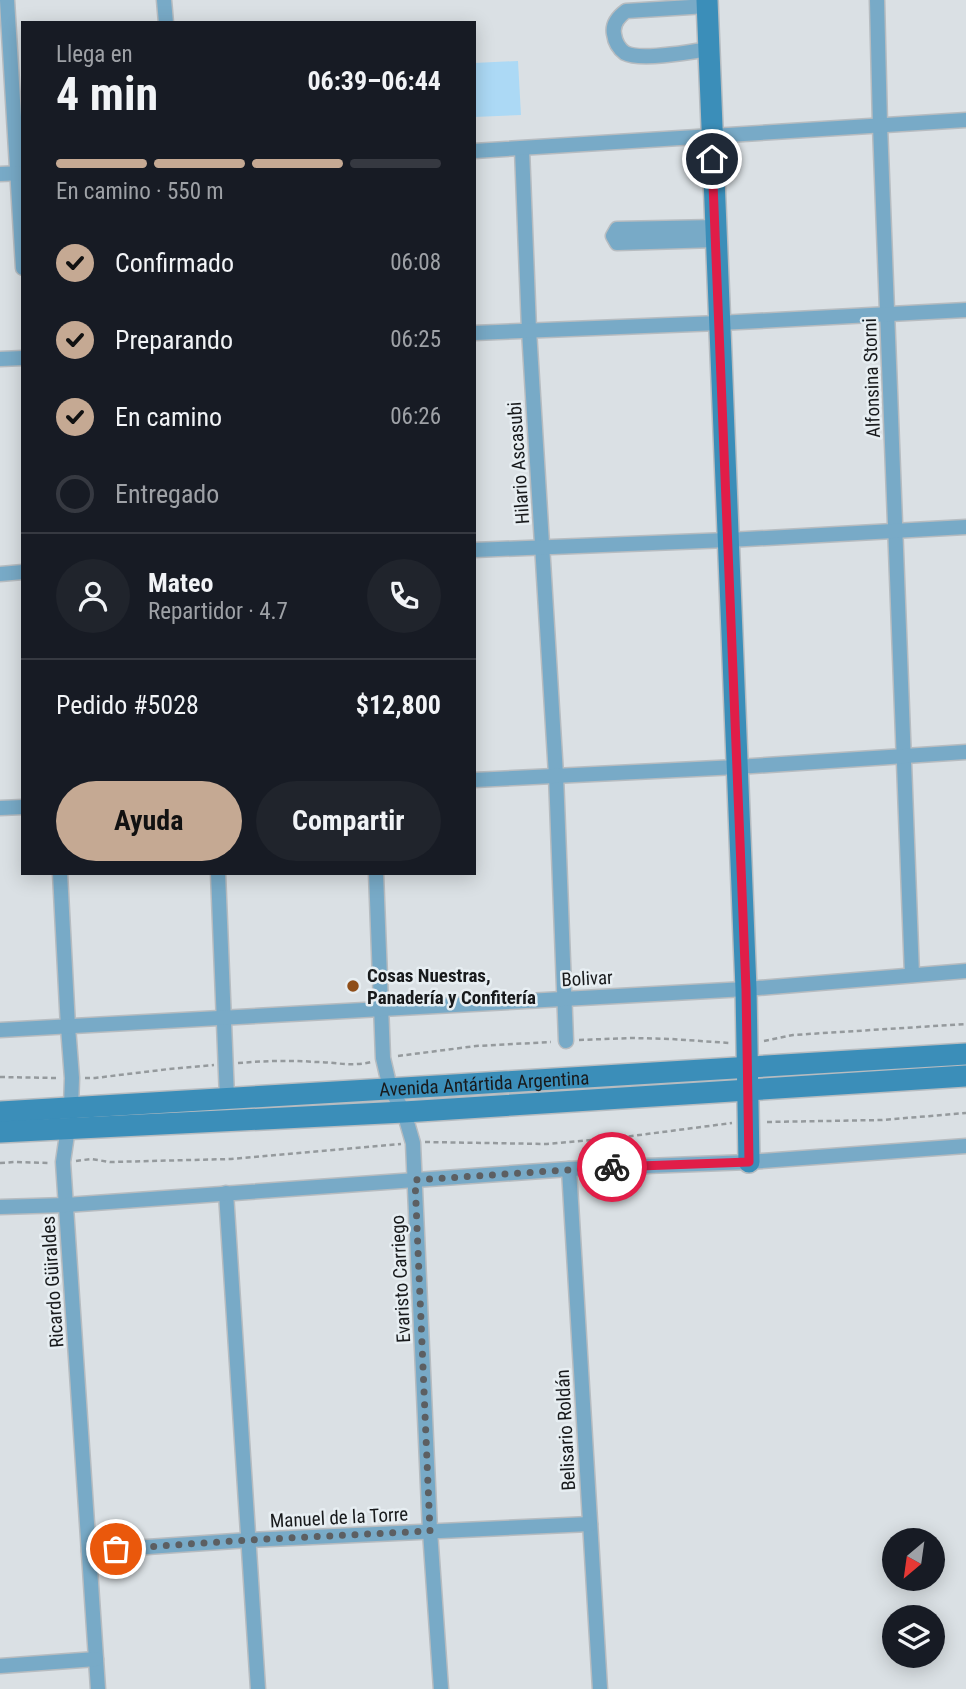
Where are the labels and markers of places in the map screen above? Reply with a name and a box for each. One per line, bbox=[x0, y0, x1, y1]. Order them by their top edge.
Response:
pin bbox=[682, 129, 742, 189]
place label: Cosas Nuestras, Panadería y Confitería bbox=[367, 964, 536, 1009]
marker: Cosas Nuestras, Panadería y Confitería bbox=[345, 978, 361, 994]
pin bbox=[86, 1519, 146, 1579]

